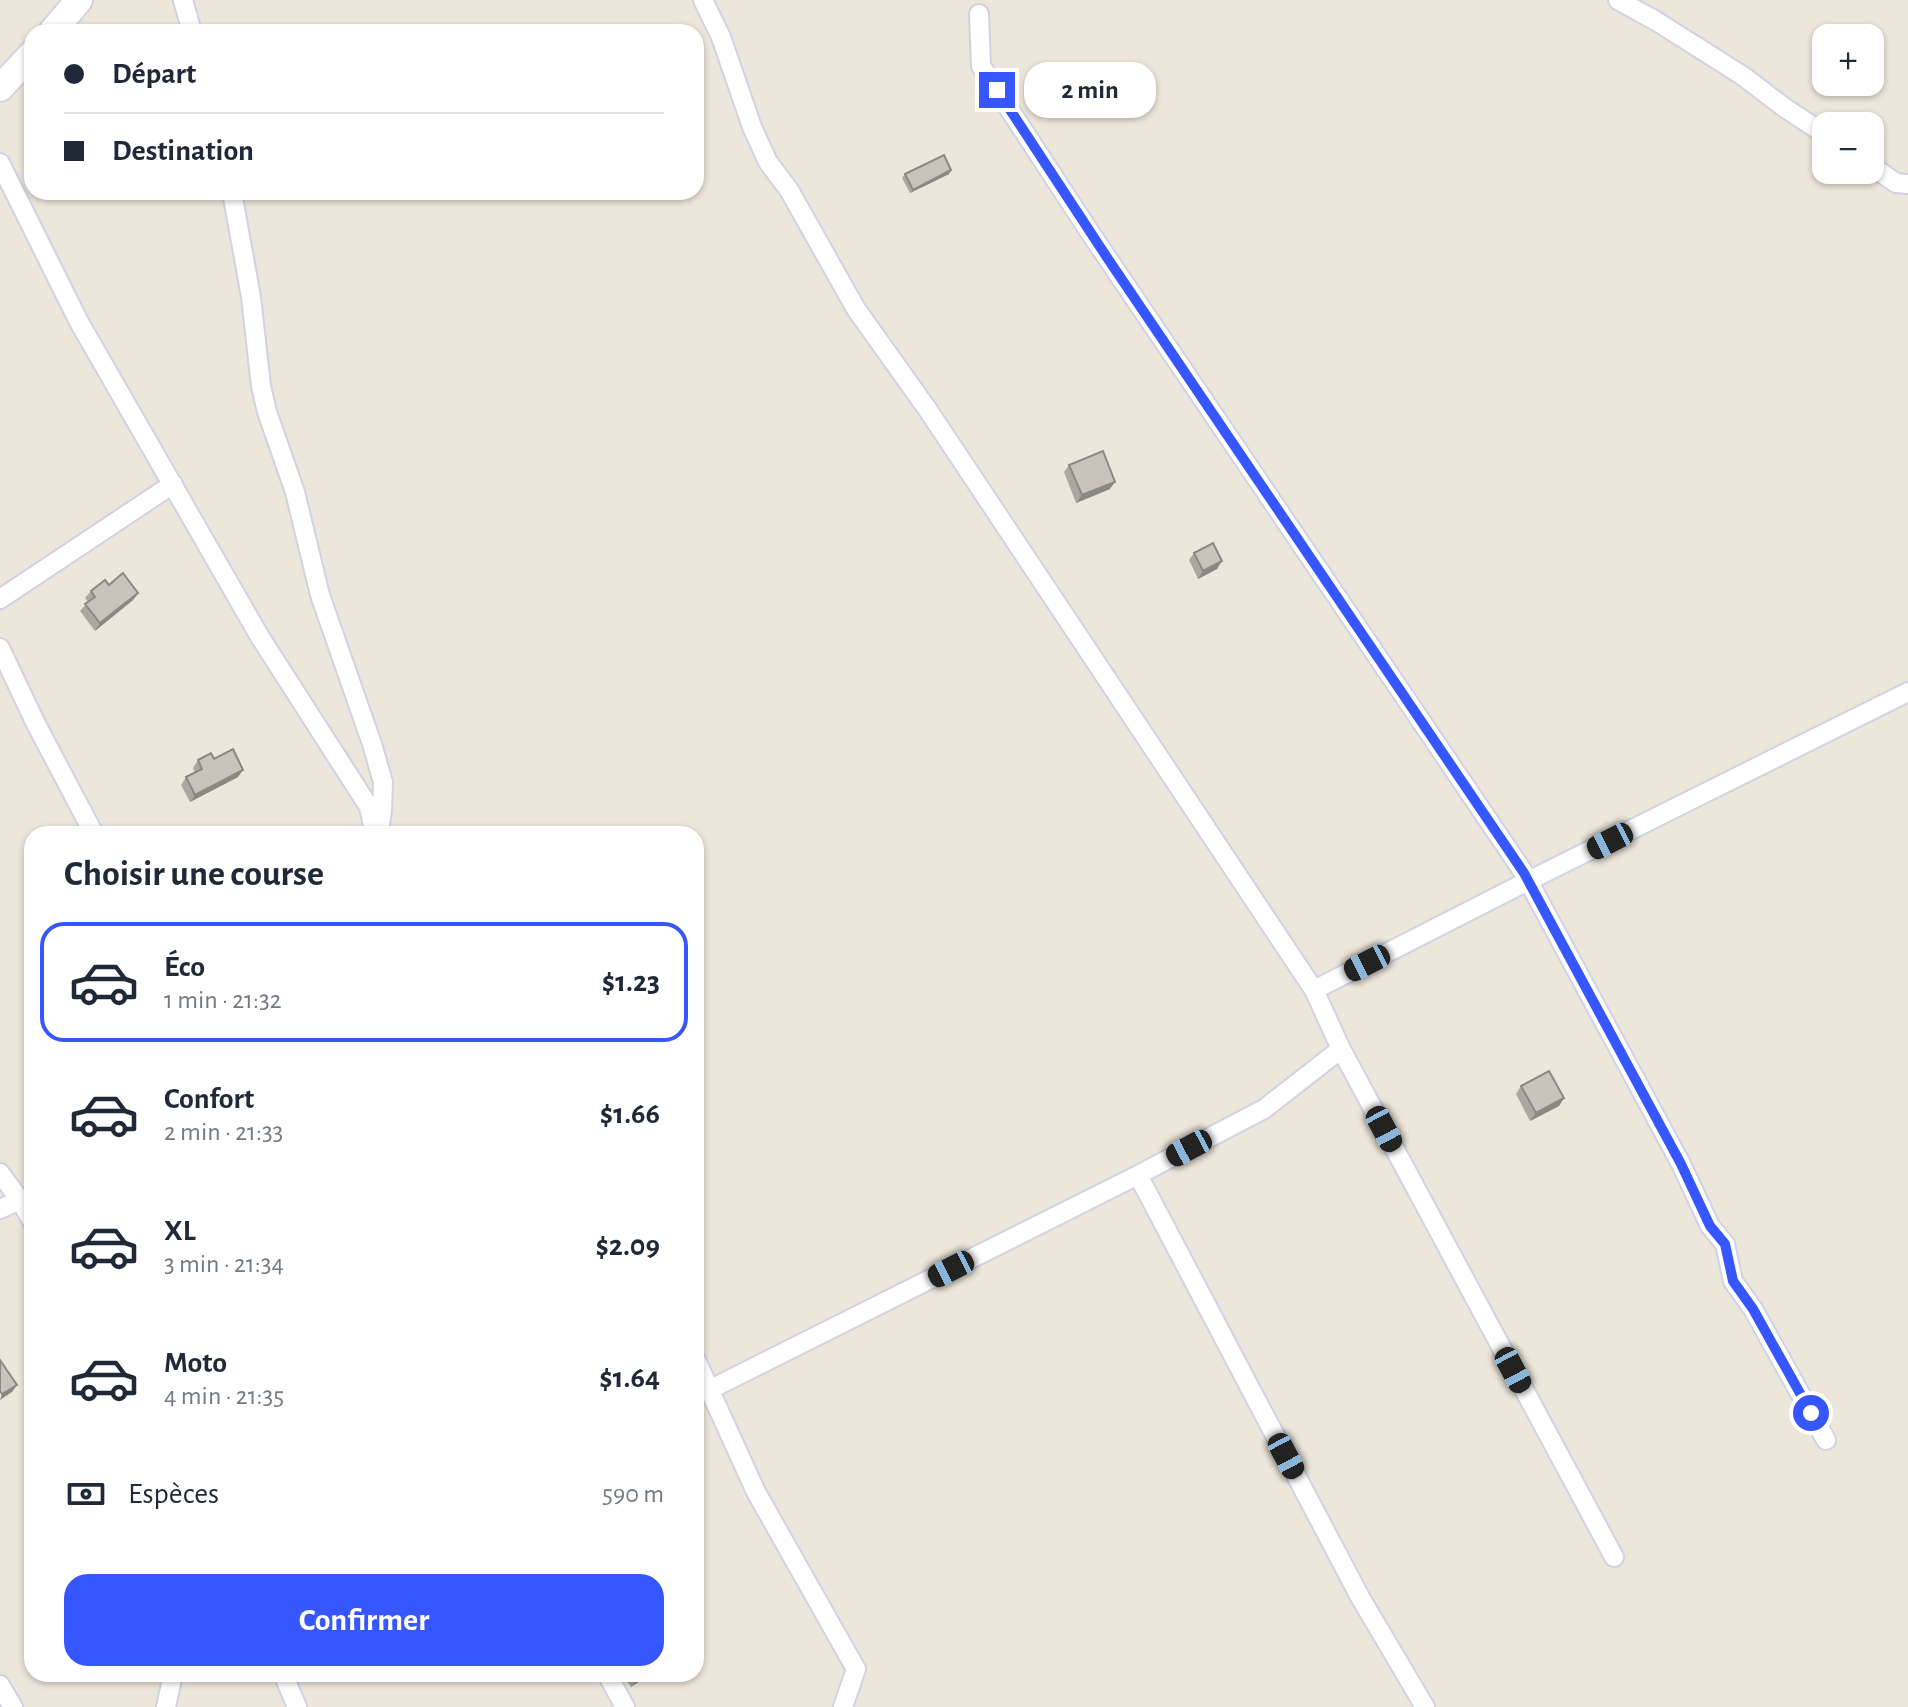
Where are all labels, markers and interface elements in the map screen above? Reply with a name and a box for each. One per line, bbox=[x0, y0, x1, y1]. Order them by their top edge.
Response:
map controls bbox=[1812, 24, 1884, 184]
button: + bbox=[1812, 24, 1884, 96]
text: Départ bbox=[112, 59, 196, 89]
callout: 2 min bbox=[1025, 62, 1157, 118]
route end bbox=[979, 72, 1015, 108]
text: 2 min bbox=[1061, 77, 1119, 103]
button: − bbox=[1812, 112, 1884, 184]
text: Destination bbox=[112, 136, 254, 166]
car bbox=[1583, 819, 1637, 863]
text: Choisir une course bbox=[64, 856, 324, 892]
car bbox=[1340, 941, 1394, 985]
icon: car bbox=[68, 946, 140, 1018]
text: Éco bbox=[164, 952, 205, 982]
text: $1.23 bbox=[602, 967, 660, 997]
text: 1 min · 21:32 bbox=[164, 987, 282, 1013]
icon: car bbox=[68, 1078, 140, 1150]
text: Confort bbox=[164, 1084, 254, 1114]
text: $1.66 bbox=[600, 1099, 660, 1129]
car bbox=[1362, 1102, 1406, 1156]
text: 2 min · 21:33 bbox=[164, 1119, 283, 1145]
car bbox=[1162, 1126, 1216, 1170]
icon: car bbox=[68, 1210, 140, 1282]
text: XL bbox=[164, 1216, 196, 1246]
text: $2.09 bbox=[595, 1231, 660, 1261]
car bbox=[924, 1247, 978, 1291]
text: 3 min · 21:34 bbox=[164, 1251, 284, 1277]
icon: car bbox=[68, 1342, 140, 1414]
car bbox=[1491, 1343, 1535, 1397]
text: Moto bbox=[164, 1348, 227, 1378]
text: $1.64 bbox=[599, 1363, 660, 1393]
text: 4 min · 21:35 bbox=[164, 1383, 284, 1409]
route start bbox=[1793, 1395, 1829, 1431]
car bbox=[1264, 1429, 1308, 1483]
icon: cash bbox=[64, 1472, 108, 1516]
text: Espèces bbox=[128, 1479, 219, 1509]
text: 590 m bbox=[602, 1481, 664, 1507]
button: Confirmer bbox=[64, 1574, 664, 1666]

